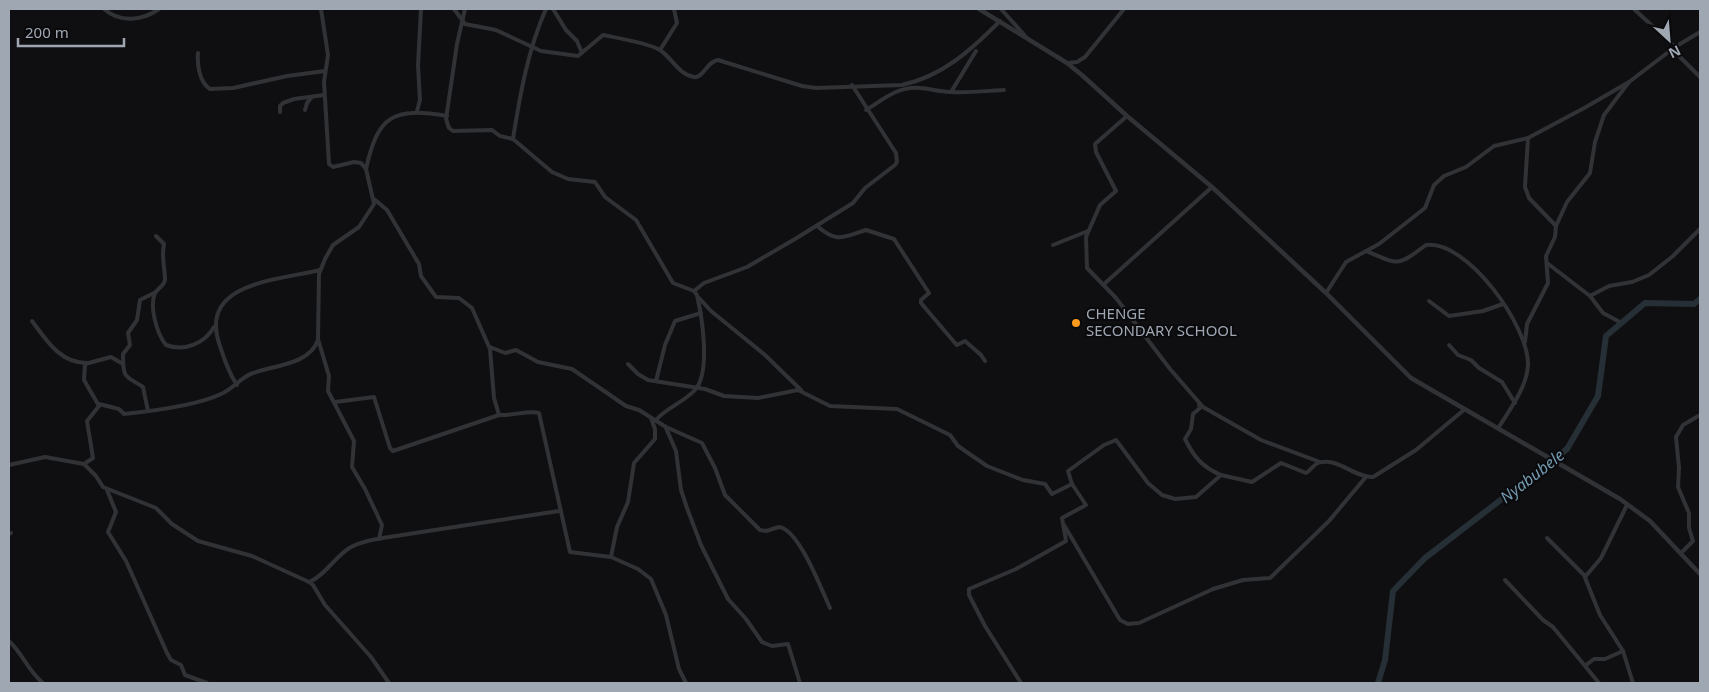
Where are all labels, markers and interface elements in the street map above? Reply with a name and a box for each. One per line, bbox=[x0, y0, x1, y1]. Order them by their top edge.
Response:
scale bar bbox=[18, 15, 124, 47]
north arrow bbox=[1644, 15, 1694, 65]
text: 200 m bbox=[25, 22, 69, 42]
text: N bbox=[1666, 41, 1684, 63]
place label: CHENGE SECONDARY SCHOOL bbox=[1086, 303, 1237, 340]
marker: CHENGE SECONDARY SCHOOL bbox=[1070, 317, 1082, 329]
water label: Nyabubele bbox=[1495, 444, 1569, 508]

